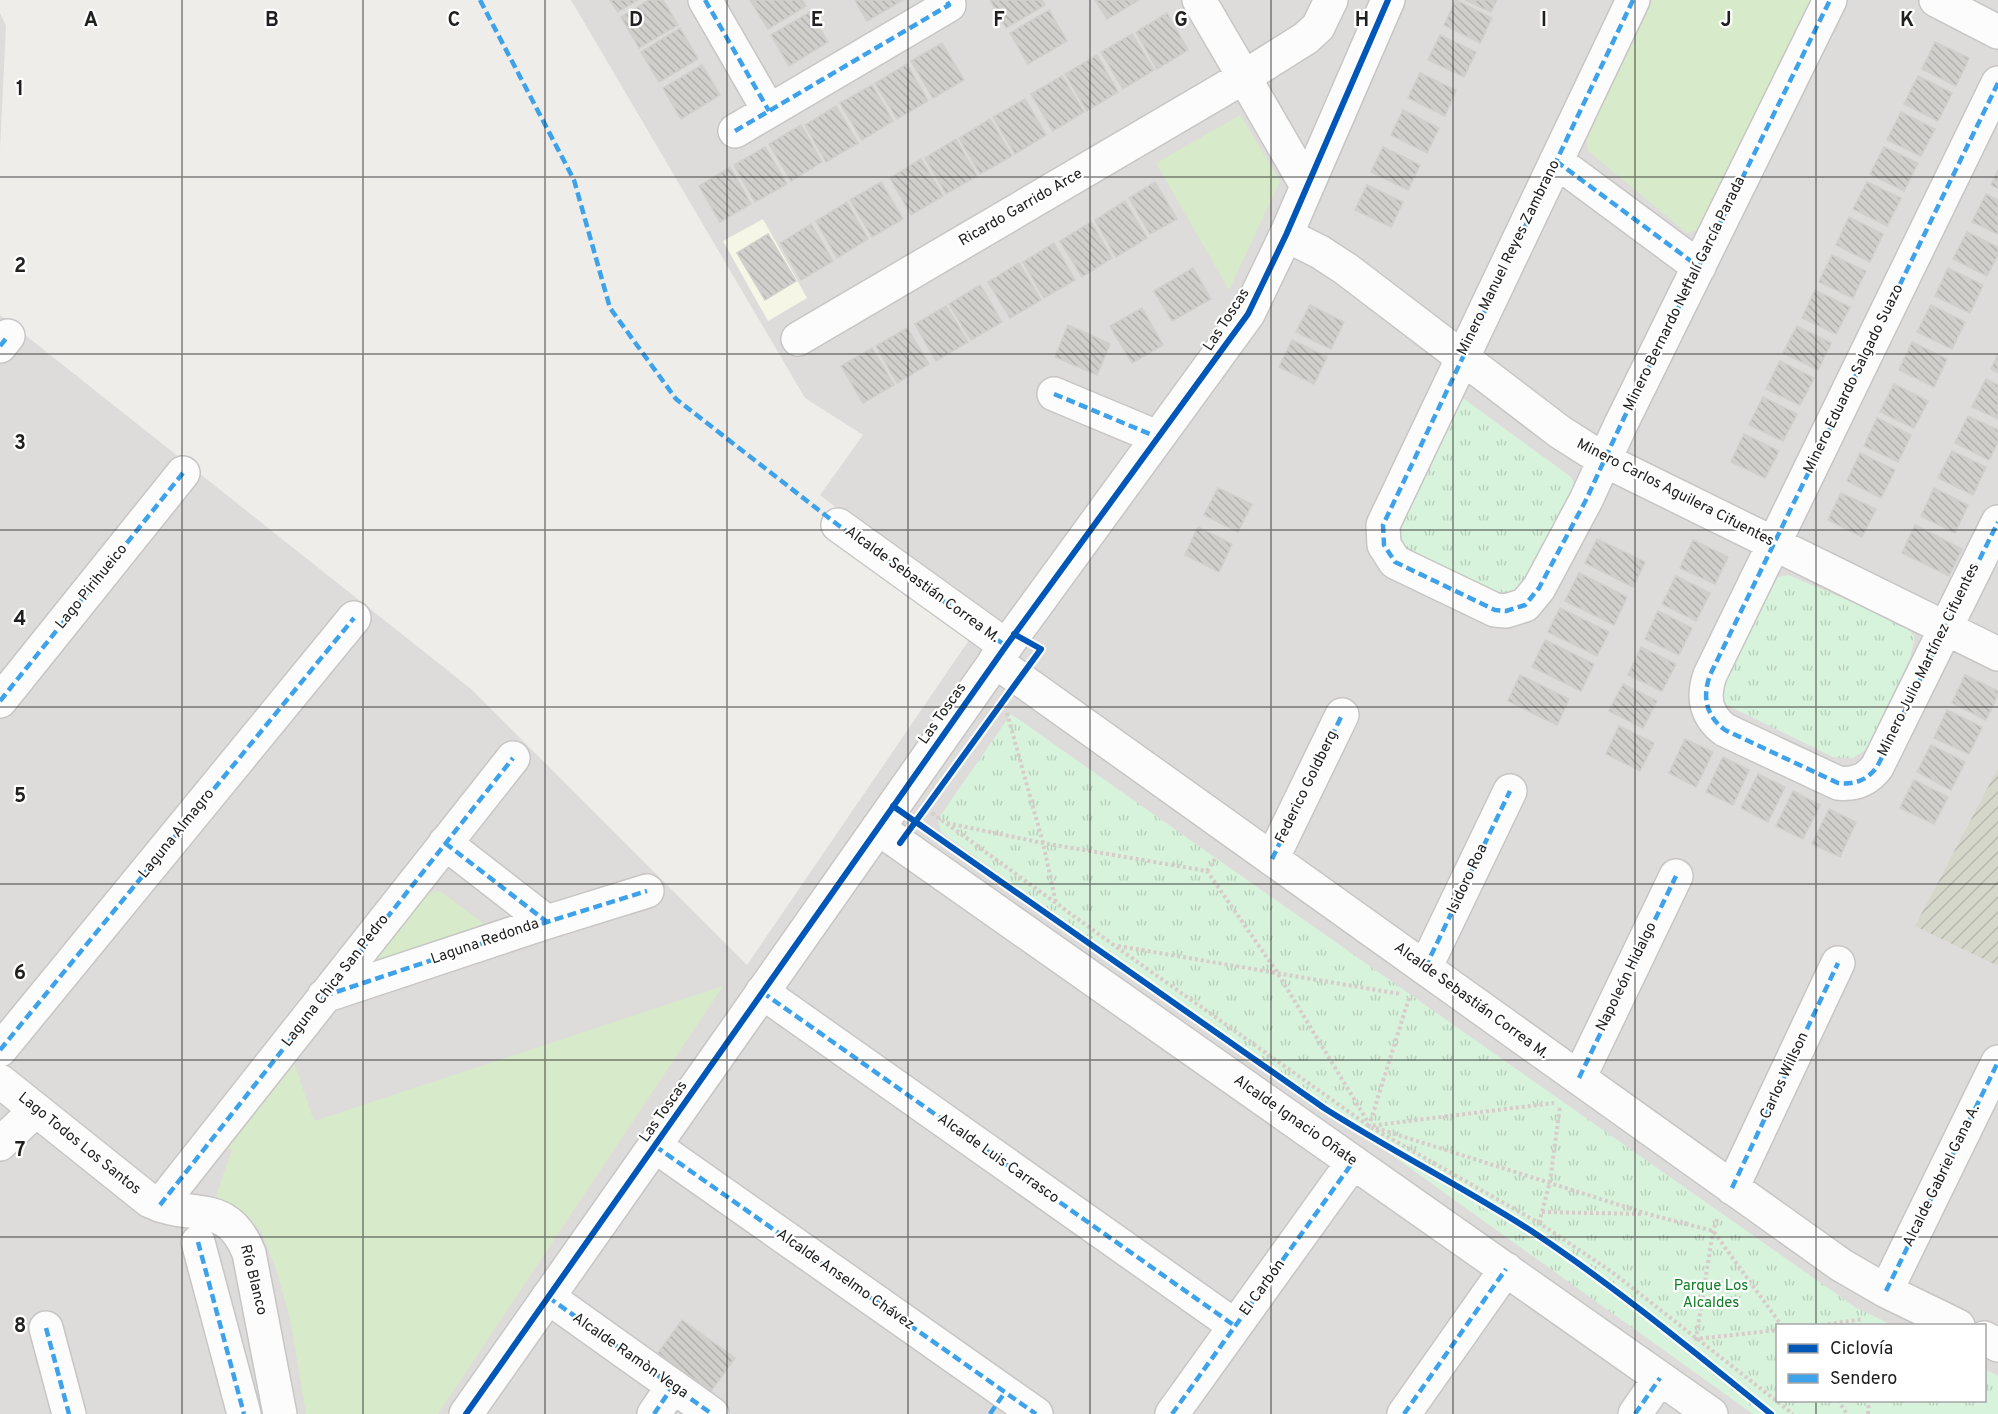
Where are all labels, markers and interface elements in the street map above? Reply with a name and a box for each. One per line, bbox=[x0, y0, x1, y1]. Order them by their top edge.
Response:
text: A bbox=[84, 8, 98, 34]
text: B bbox=[265, 8, 279, 34]
text: C bbox=[448, 8, 460, 34]
text: D bbox=[629, 8, 643, 34]
text: E bbox=[811, 8, 823, 34]
text: F bbox=[993, 8, 1005, 34]
text: G bbox=[1174, 8, 1188, 34]
text: H bbox=[1355, 8, 1369, 34]
text: I bbox=[1541, 8, 1547, 34]
text: J bbox=[1720, 8, 1732, 34]
text: K bbox=[1900, 8, 1914, 34]
text: 1 bbox=[16, 77, 24, 103]
street label: Minero Manuel Reyes Zambrano bbox=[1453, 157, 1565, 359]
street label: Ricardo Garrido Arce bbox=[956, 165, 1086, 251]
street label: Minero Bernardo Neftalí García Parada bbox=[1620, 174, 1750, 414]
text: 2 bbox=[14, 254, 26, 280]
street label: Minero Eduardo Salgado Suazo bbox=[1800, 281, 1908, 477]
street label: Las Toscas bbox=[1200, 285, 1254, 355]
text: 3 bbox=[14, 431, 26, 457]
street label: Minero Carlos Aguilera Cifuentes bbox=[1573, 435, 1777, 551]
street label: Alcalde Sebastián Correa M. bbox=[841, 522, 1003, 648]
street label: Lago Pirihueico bbox=[52, 541, 132, 633]
street label: Minero Julio Martínez Cifuentes bbox=[1874, 560, 1984, 760]
text: 4 bbox=[14, 607, 26, 633]
street label: Las Toscas bbox=[915, 679, 971, 749]
street label: Federico Goldberg bbox=[1271, 727, 1343, 847]
text: 5 bbox=[14, 784, 26, 810]
street label: Laguna Almagro bbox=[135, 785, 219, 883]
street label: Isidoro Roa bbox=[1444, 841, 1492, 917]
street label: Laguna Chica San Pedro bbox=[278, 911, 394, 1051]
street label: Laguna Redonda bbox=[428, 915, 542, 969]
street label: Napoleón Hidalgo bbox=[1592, 919, 1662, 1035]
street label: Alcalde Sebastián Correa M. bbox=[1390, 938, 1552, 1064]
text: 6 bbox=[14, 961, 26, 987]
street label: Carlos Willson bbox=[1757, 1029, 1813, 1123]
street label: Alcalde Ignacio Oñate bbox=[1229, 1071, 1361, 1171]
street label: Las Toscas bbox=[636, 1077, 692, 1147]
street label: Lago Todos Los Santos bbox=[14, 1089, 144, 1199]
street label: Alcalde Gabriel Gana A. bbox=[1899, 1102, 1985, 1250]
street label: Alcalde Luis Carrasco bbox=[933, 1110, 1063, 1208]
text: 7 bbox=[15, 1138, 25, 1164]
street label: Alcalde Anselmo Chávez bbox=[772, 1225, 918, 1335]
street label: Río Blanco bbox=[235, 1243, 271, 1317]
street label: El Carbón bbox=[1236, 1256, 1290, 1320]
park label: Parque Los Alcaldes bbox=[1674, 1277, 1748, 1313]
street label: Alcalde Ramòn Vega bbox=[568, 1309, 692, 1403]
text: 8 bbox=[14, 1314, 26, 1340]
legend bbox=[1776, 1324, 1986, 1402]
text: Ciclovía bbox=[1830, 1338, 1893, 1361]
text: Sendero bbox=[1830, 1368, 1897, 1391]

